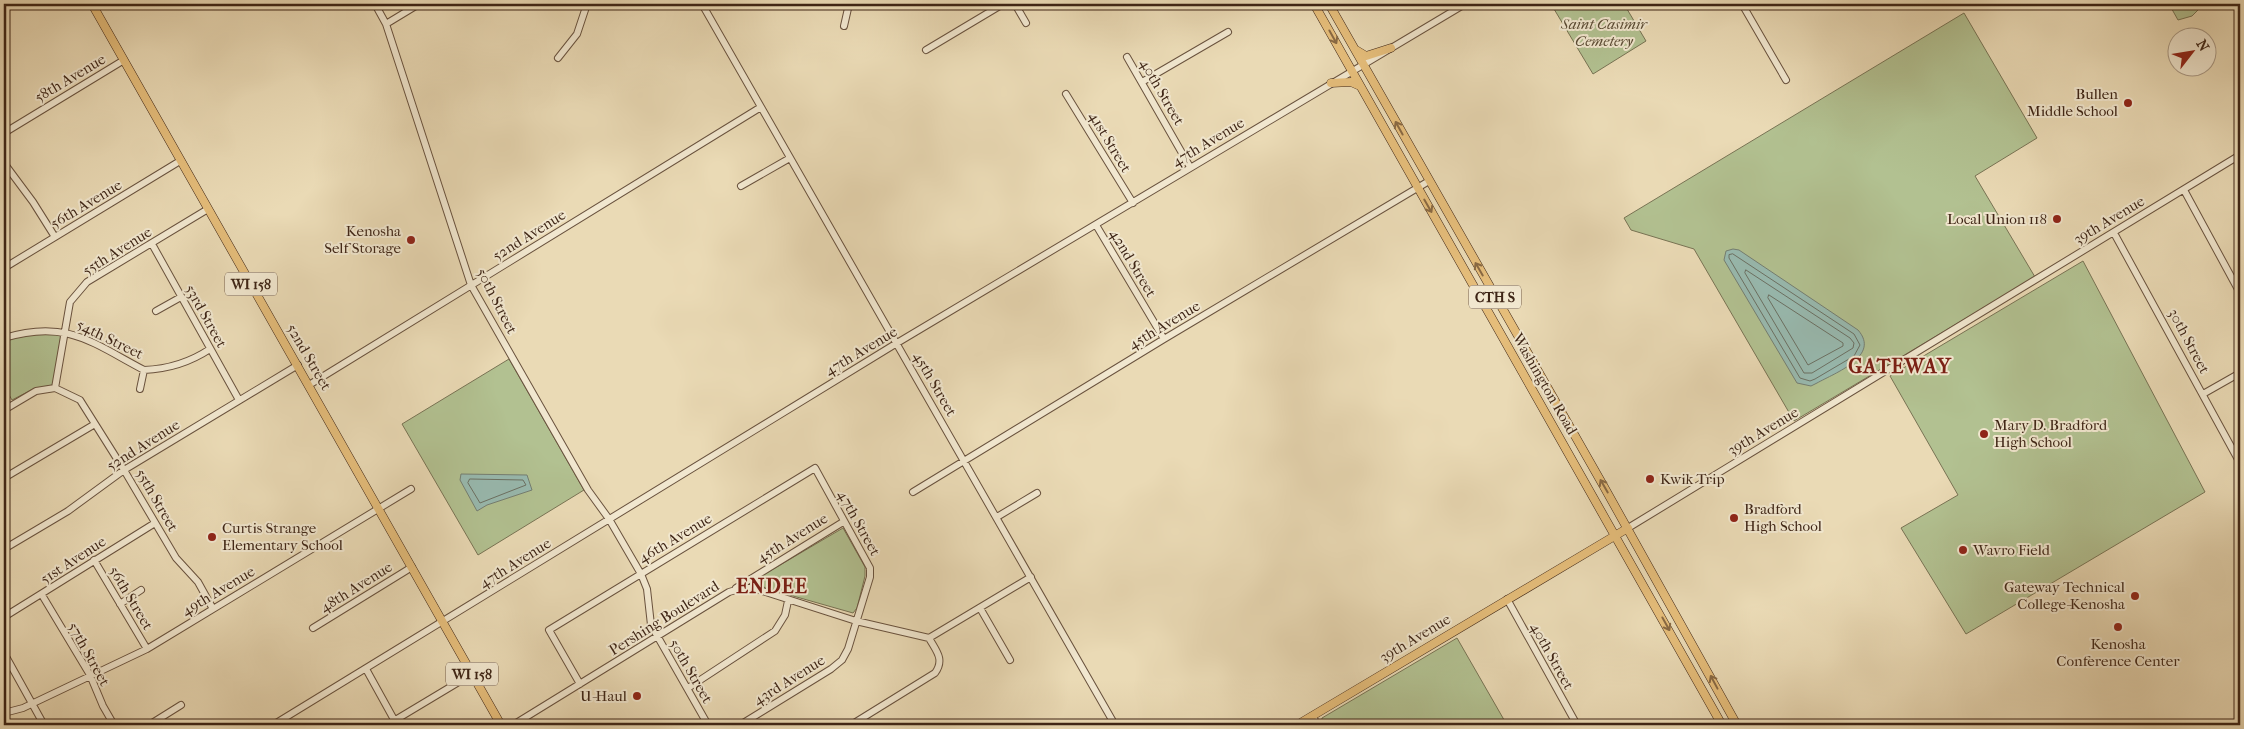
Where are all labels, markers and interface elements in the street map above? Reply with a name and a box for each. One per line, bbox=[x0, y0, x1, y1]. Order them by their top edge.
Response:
park label: Saint Casimir Cemetery bbox=[1560, 15, 1648, 50]
north arrow bbox=[2166, 28, 2216, 78]
one-way arrow bbox=[1328, 30, 1338, 44]
text: N bbox=[2193, 37, 2213, 55]
street label: 58th Avenue bbox=[31, 50, 109, 106]
street label: 40th Street bbox=[1136, 56, 1189, 129]
place label: Bullen Middle School bbox=[2027, 85, 2118, 120]
marker: Bullen Middle School bbox=[2122, 97, 2134, 109]
street label: 41st Street bbox=[1085, 108, 1136, 176]
street label: 47th Avenue bbox=[1169, 113, 1248, 171]
one-way arrow bbox=[1394, 120, 1404, 135]
street label: 56th Avenue bbox=[47, 175, 125, 232]
street label: 39th Avenue bbox=[2070, 192, 2148, 248]
one-way arrow bbox=[1423, 198, 1433, 212]
street label: 52nd Avenue bbox=[489, 205, 569, 265]
place label: Local Union 118 bbox=[1947, 210, 2047, 228]
marker: Local Union 118 bbox=[2051, 213, 2063, 225]
street label: 55th Avenue bbox=[79, 222, 155, 279]
place label: Kenosha Self Storage bbox=[324, 222, 402, 257]
street label: 42nd Street bbox=[1106, 226, 1161, 301]
marker: Kenosha Self Storage bbox=[405, 234, 417, 246]
one-way arrow bbox=[1474, 262, 1484, 277]
street label: 50th Street bbox=[473, 265, 521, 337]
road number: WI 158 bbox=[225, 272, 277, 296]
street label: 53rd Street bbox=[181, 281, 231, 351]
road number: CTH S bbox=[1469, 286, 1521, 308]
street label: 45th Avenue bbox=[1125, 296, 1204, 353]
street label: 30th Street bbox=[2164, 305, 2214, 377]
street label: 54th Street bbox=[74, 315, 147, 363]
street label: 52nd Street bbox=[283, 321, 336, 394]
street label: 47th Avenue bbox=[822, 322, 901, 380]
street label: Washington Road bbox=[1508, 329, 1582, 439]
street label: 45th Street bbox=[909, 349, 961, 420]
district label: GATEWAY bbox=[1848, 355, 1952, 378]
street label: 39th Avenue bbox=[1724, 403, 1802, 459]
street label: 52nd Avenue bbox=[103, 415, 183, 475]
place label: Mary D. Bradford High School bbox=[1994, 416, 2108, 451]
marker: Mary D. Bradford High School bbox=[1978, 428, 1990, 440]
street label: 55th Street bbox=[132, 465, 182, 535]
place label: Kwik Trip bbox=[1660, 470, 1725, 488]
marker: Kwik Trip bbox=[1644, 473, 1656, 485]
one-way arrow bbox=[1599, 478, 1609, 493]
street label: 47th Street bbox=[834, 487, 885, 560]
place label: Bradford High School bbox=[1744, 500, 1822, 535]
street label: 46th Avenue bbox=[635, 509, 715, 567]
street label: 45th Avenue bbox=[753, 509, 831, 567]
marker: Bradford High School bbox=[1728, 512, 1740, 524]
place label: Curtis Strange Elementary School bbox=[222, 519, 343, 554]
marker: Curtis Strange Elementary School bbox=[206, 531, 218, 543]
street label: 51st Avenue bbox=[37, 532, 110, 588]
street label: 47th Avenue bbox=[476, 534, 555, 592]
place label: Wavro Field bbox=[1972, 541, 2051, 559]
marker: Wavro Field bbox=[1957, 544, 1969, 556]
street label: 48th Avenue bbox=[317, 557, 396, 616]
street label: 49th Avenue bbox=[178, 562, 258, 620]
street label: 56th Street bbox=[105, 563, 157, 634]
district label: ENDEE bbox=[736, 575, 808, 598]
street label: Pershing Boulevard bbox=[606, 576, 723, 659]
place label: Gateway Technical College-Kenosha bbox=[2004, 578, 2126, 613]
marker: Gateway Technical College-Kenosha bbox=[2129, 590, 2141, 602]
street label: 39th Avenue bbox=[1376, 610, 1454, 666]
one-way arrow bbox=[1661, 616, 1671, 631]
street label: 57th Street bbox=[64, 619, 114, 690]
street label: 40th Street bbox=[1526, 619, 1578, 693]
marker: Kenosha Conference Center bbox=[2112, 621, 2124, 633]
place label: Kenosha Conference Center bbox=[2056, 635, 2180, 670]
street label: 50th Street bbox=[665, 636, 717, 707]
street label: 43rd Avenue bbox=[750, 651, 829, 709]
road number: WI 158 bbox=[446, 662, 498, 686]
one-way arrow bbox=[1709, 675, 1719, 690]
place label: U-Haul bbox=[580, 687, 627, 705]
marker: U-Haul bbox=[631, 690, 643, 702]

